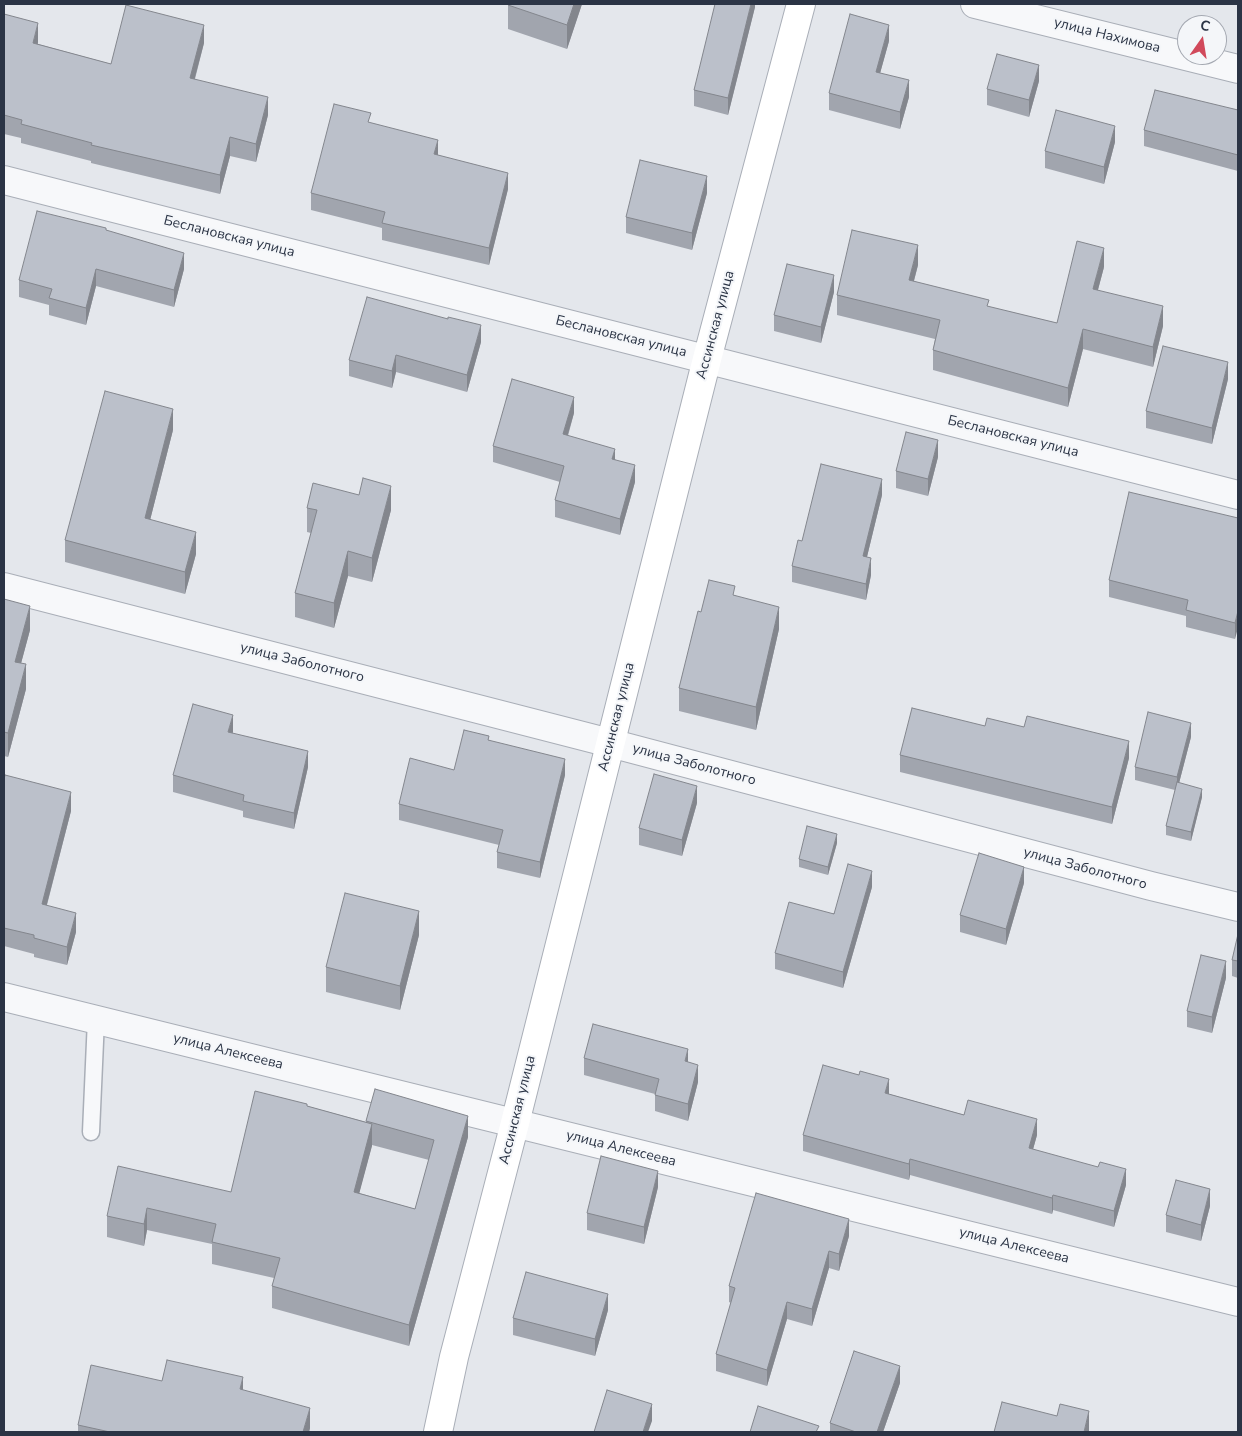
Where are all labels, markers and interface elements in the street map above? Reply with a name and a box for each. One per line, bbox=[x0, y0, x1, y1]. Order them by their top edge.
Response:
street label: улица Нахимова bbox=[1052, 15, 1162, 57]
north arrow bbox=[1177, 15, 1227, 65]
text: С bbox=[1198, 16, 1212, 36]
street label: Беслановская улица bbox=[162, 213, 296, 261]
street label: Ассинская улица bbox=[693, 269, 739, 381]
street label: Беслановская улица bbox=[554, 313, 688, 361]
street label: Беслановская улица bbox=[946, 413, 1080, 461]
street label: улица Заболотного bbox=[238, 639, 366, 687]
street label: Ассинская улица bbox=[595, 661, 639, 773]
street label: улица Заболотного bbox=[630, 740, 758, 790]
street label: улица Заболотного bbox=[1021, 844, 1149, 894]
street label: улица Алексеева bbox=[171, 1030, 285, 1074]
street label: Ассинская улица bbox=[496, 1054, 540, 1166]
street label: улица Алексеева bbox=[564, 1127, 678, 1171]
street label: улица Алексеева bbox=[957, 1224, 1071, 1268]

